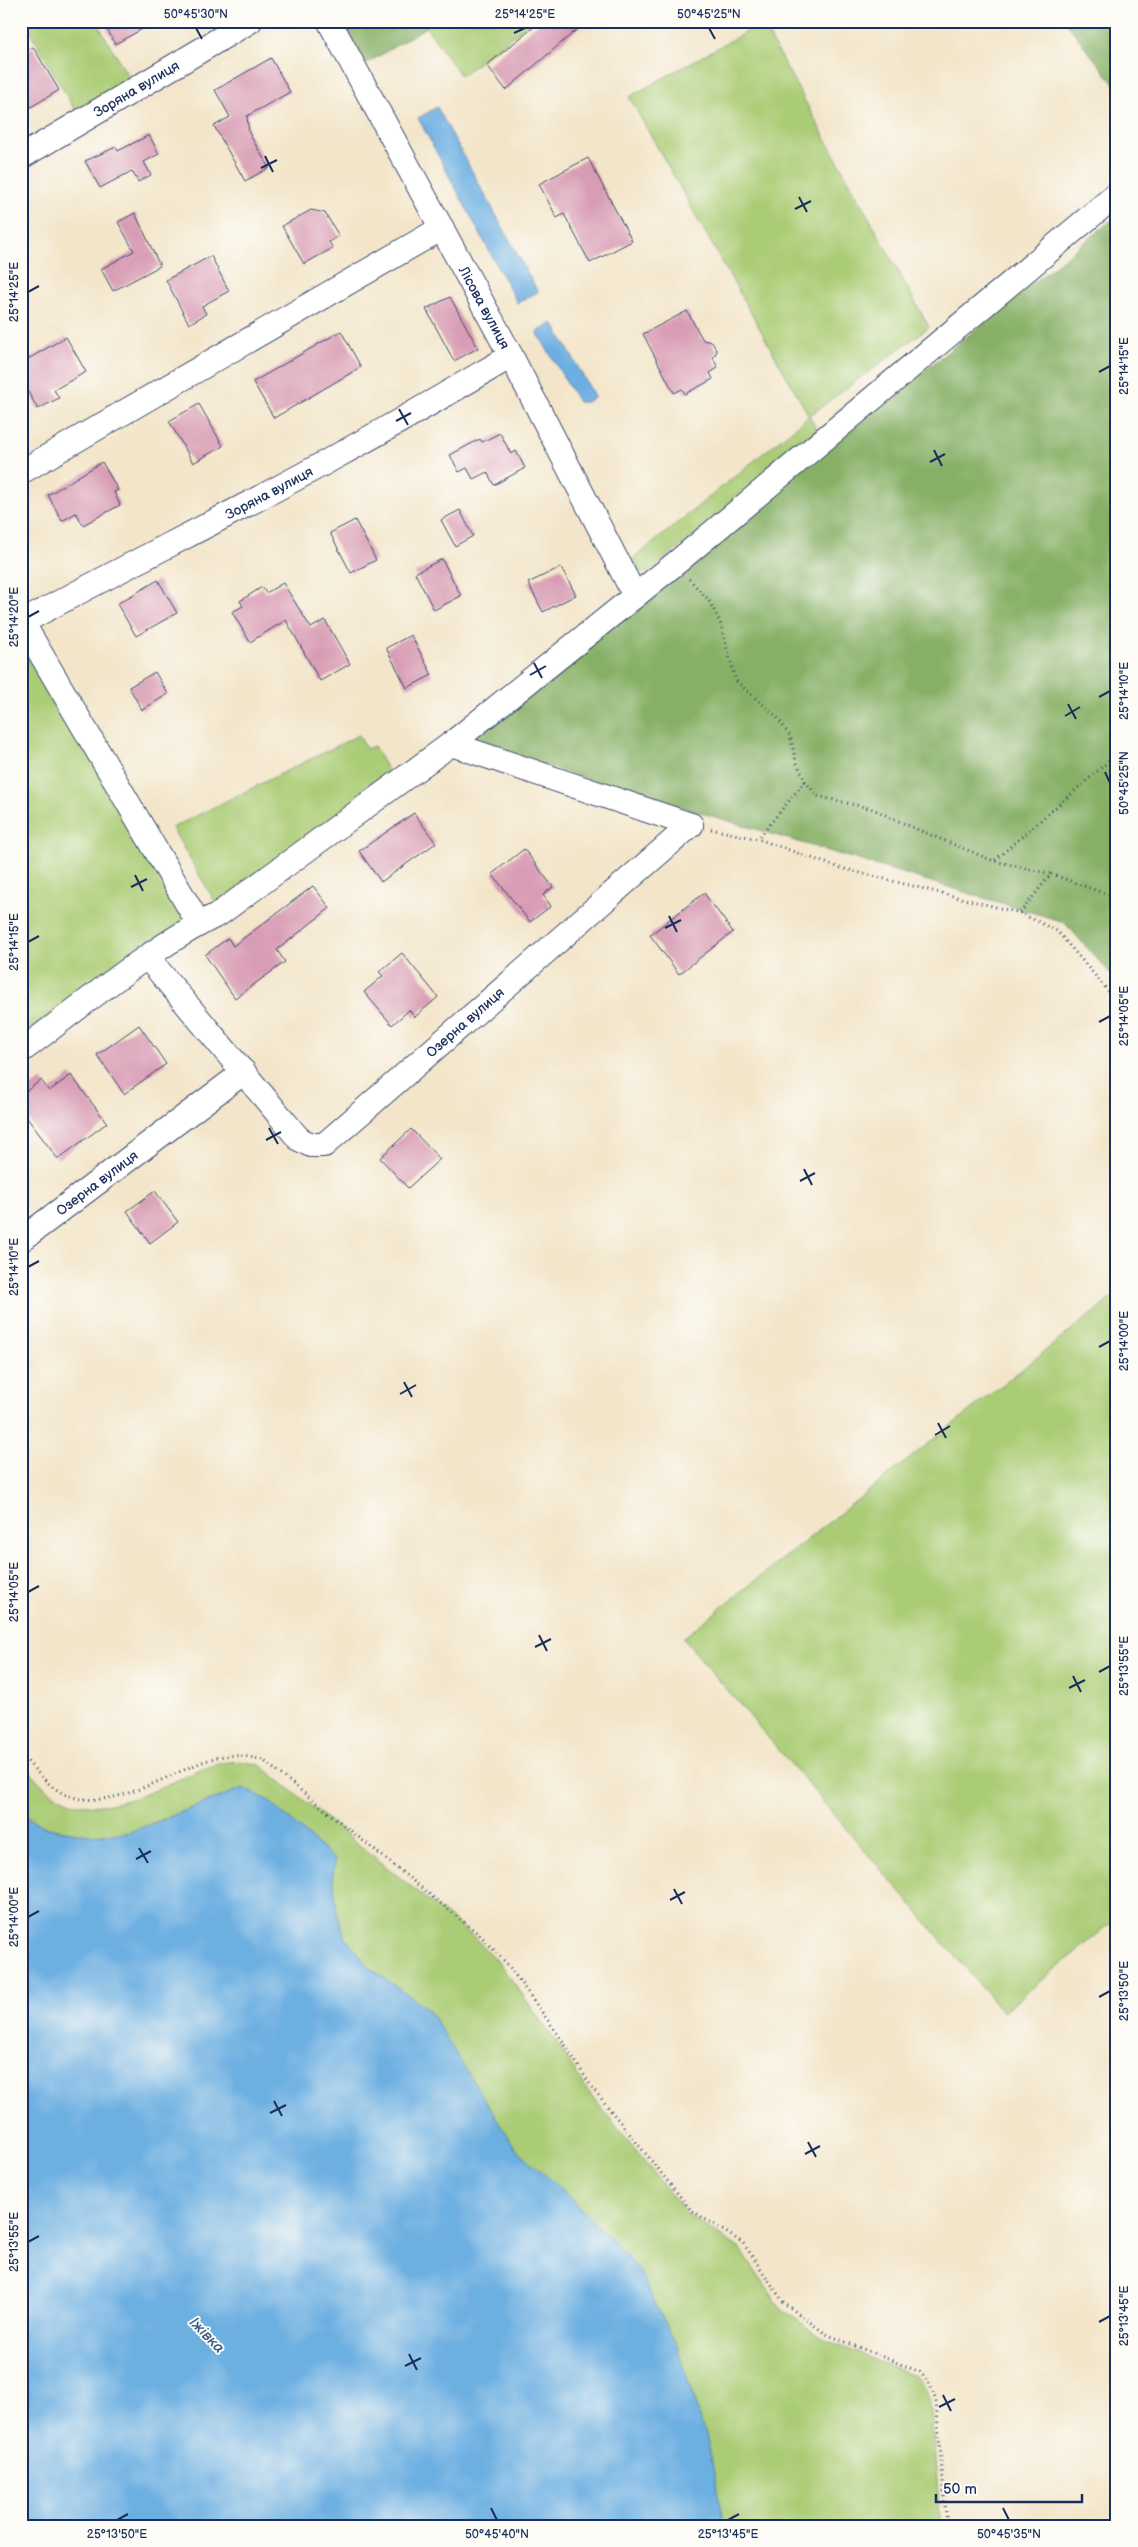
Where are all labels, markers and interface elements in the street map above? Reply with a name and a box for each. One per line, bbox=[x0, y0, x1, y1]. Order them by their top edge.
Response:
text: 50°45'30"N bbox=[164, 7, 228, 22]
text: 25°14'25"E bbox=[495, 7, 555, 22]
text: 50°45'25"N bbox=[677, 7, 741, 22]
street label: Зоряна вулиця bbox=[91, 57, 183, 121]
text: 25°14'25"E bbox=[7, 262, 22, 322]
street label: Лісова вулиця bbox=[454, 263, 514, 352]
text: 25°14'15"E bbox=[1117, 337, 1132, 395]
street label: Зоряна вулиця bbox=[223, 463, 316, 523]
text: 25°14'20"E bbox=[7, 587, 22, 647]
text: 25°14'10"E bbox=[1117, 662, 1132, 720]
text: 50°45'25"N bbox=[1117, 751, 1132, 815]
text: 25°14'15"E bbox=[7, 913, 22, 971]
street label: Озерна вулиця bbox=[423, 984, 508, 1061]
text: 25°14'05"E bbox=[1117, 986, 1132, 1046]
street label: Озерна вулиця bbox=[53, 1147, 142, 1220]
text: 25°14'10"E bbox=[7, 1238, 22, 1296]
text: 25°14'00"E bbox=[1117, 1311, 1132, 1371]
text: 25°14'05"E bbox=[7, 1562, 22, 1622]
text: 25°13'55"E bbox=[1117, 1636, 1132, 1696]
text: 25°14'00"E bbox=[7, 1887, 22, 1947]
text: 25°13'50"E bbox=[1117, 1961, 1132, 2021]
text: 25°13'55"E bbox=[7, 2212, 22, 2272]
text: 25°13'45"E bbox=[1117, 2286, 1132, 2346]
water label: Іжівка bbox=[185, 2313, 229, 2358]
scale bar bbox=[936, 2472, 1082, 2504]
text: 50 m bbox=[943, 2480, 977, 2499]
text: 25°13'50"E bbox=[87, 2527, 147, 2542]
text: 50°45'40"N bbox=[465, 2527, 529, 2542]
text: 25°13'45"E bbox=[698, 2527, 758, 2542]
text: 50°45'35"N bbox=[977, 2527, 1041, 2542]

